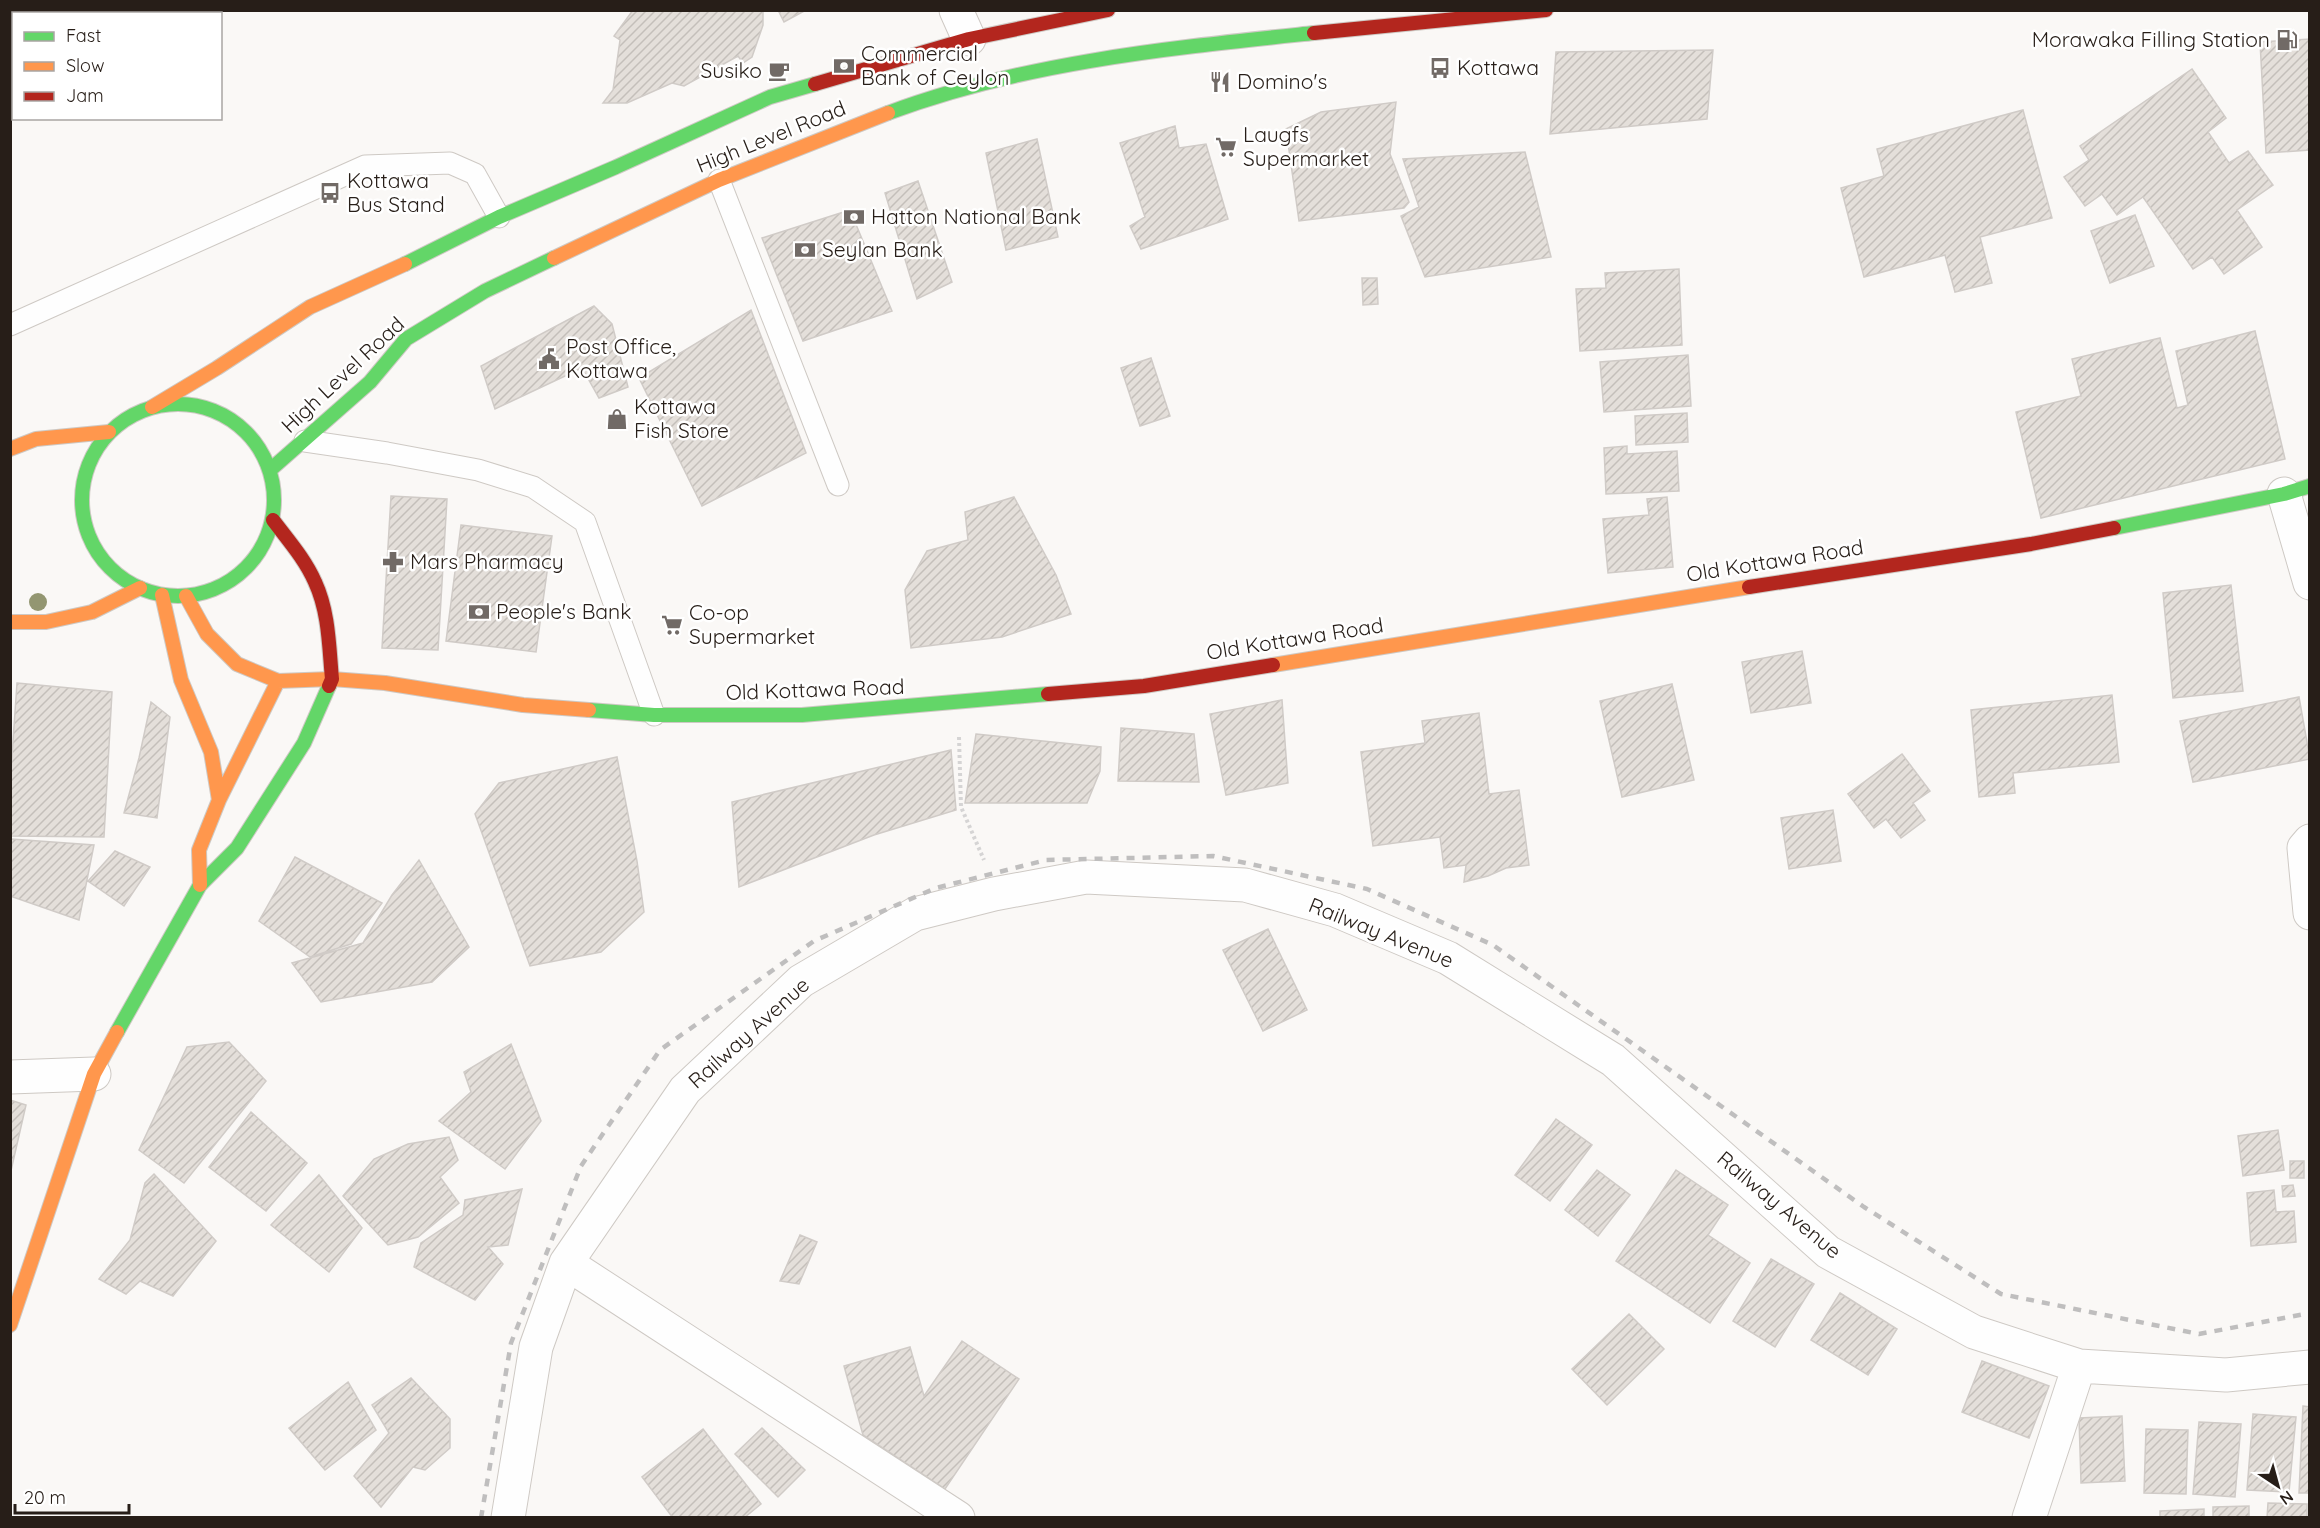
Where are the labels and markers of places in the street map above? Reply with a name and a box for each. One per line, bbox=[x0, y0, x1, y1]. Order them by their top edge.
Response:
place label: Morawaka Filling Station bbox=[2032, 26, 2270, 52]
fuel station icon: Morawaka Filling Station bbox=[2275, 28, 2299, 52]
place label: Commercial Bank of Ceylon bbox=[861, 40, 1009, 90]
bank icon: Commercial Bank of Ceylon bbox=[832, 54, 856, 78]
place label: Kottawa bbox=[1457, 54, 1539, 80]
bus stop icon: Kottawa bbox=[1428, 56, 1452, 80]
place label: Susiko bbox=[700, 57, 762, 83]
cafe icon: Susiko bbox=[767, 59, 791, 83]
place label: Domino's bbox=[1237, 68, 1327, 94]
restaurant icon: Domino's bbox=[1208, 70, 1232, 94]
place label: Laugfs Supermarket bbox=[1243, 121, 1369, 171]
supermarket icon: Laugfs Supermarket bbox=[1214, 135, 1238, 159]
place label: Kottawa Bus Stand bbox=[347, 167, 445, 217]
bus stop icon: Kottawa Bus Stand bbox=[318, 181, 342, 205]
place label: Hatton National Bank bbox=[871, 203, 1081, 229]
bank icon: Hatton National Bank bbox=[842, 205, 866, 229]
place label: Seylan Bank bbox=[822, 236, 943, 262]
bank icon: Seylan Bank bbox=[793, 238, 817, 262]
place label: Post Office, Kottawa bbox=[566, 333, 676, 383]
public building icon: Post Office, Kottawa bbox=[537, 347, 561, 371]
place label: Kottawa Fish Store bbox=[634, 393, 729, 443]
shop icon: Kottawa Fish Store bbox=[605, 407, 629, 431]
place label: Mars Pharmacy bbox=[410, 548, 564, 574]
pharmacy icon: Mars Pharmacy bbox=[381, 550, 405, 574]
place label: People's Bank bbox=[496, 598, 631, 624]
place label: Co-op Supermarket bbox=[689, 599, 815, 649]
bank icon: People's Bank bbox=[467, 600, 491, 624]
supermarket icon: Co-op Supermarket bbox=[660, 613, 684, 637]

